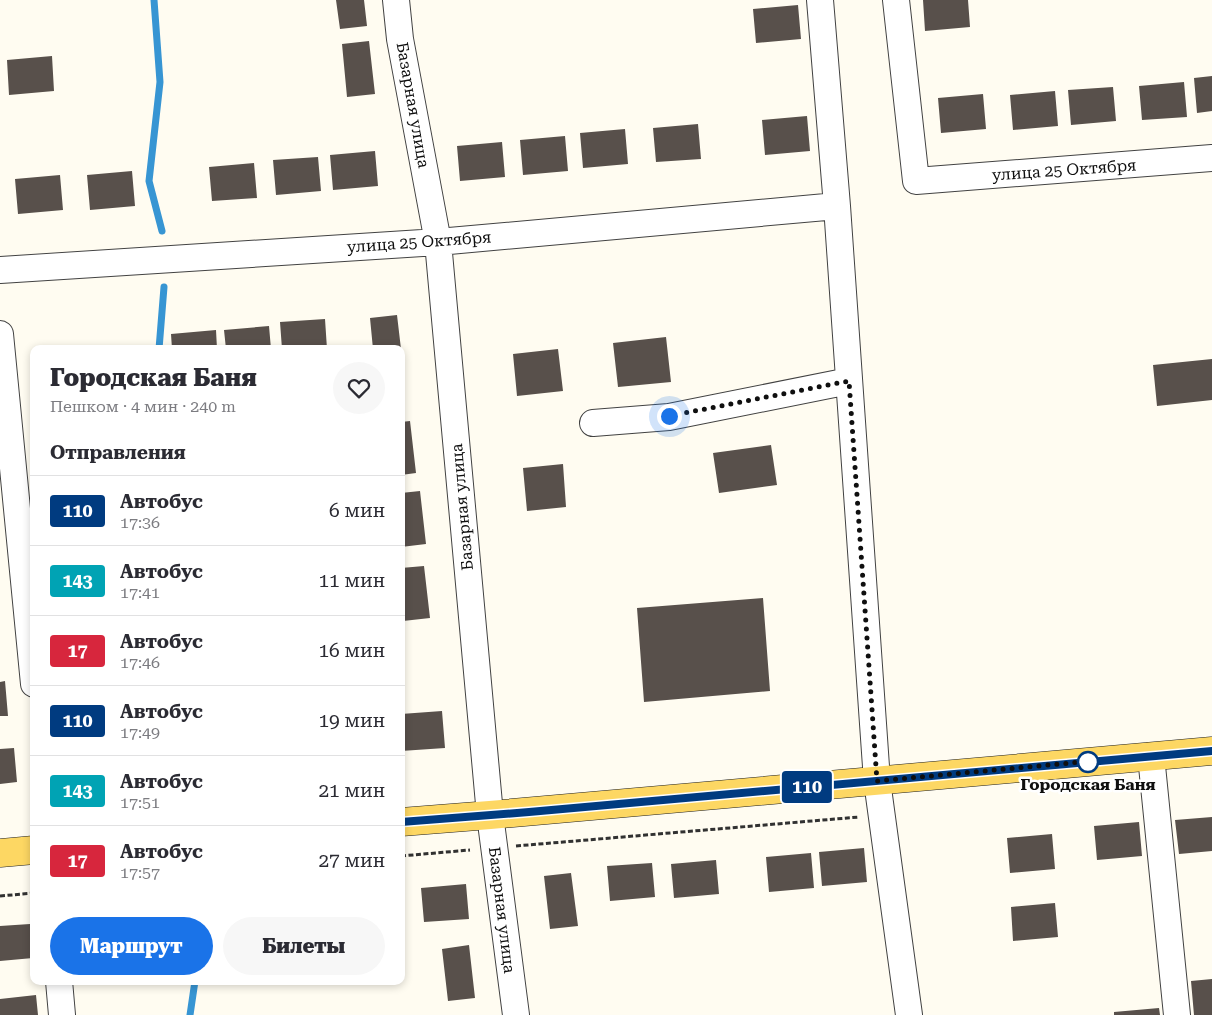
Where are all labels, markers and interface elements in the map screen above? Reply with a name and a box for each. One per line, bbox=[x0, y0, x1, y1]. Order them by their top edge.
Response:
street label: Базарная улица bbox=[393, 41, 433, 170]
street label: улица 25 Октября bbox=[991, 155, 1137, 185]
street label: улица 25 Октября bbox=[346, 227, 492, 257]
button: heart bbox=[333, 362, 385, 414]
text: Городская Баня bbox=[50, 364, 257, 392]
text: Пешком · 4 мин · 240 m bbox=[50, 397, 236, 416]
your location bbox=[657, 404, 682, 429]
text: Отправления bbox=[50, 441, 186, 464]
street label: Базарная улица bbox=[447, 442, 477, 571]
text: Автобус bbox=[120, 490, 203, 513]
text: 6 мин bbox=[329, 499, 385, 522]
text: 110 bbox=[62, 500, 93, 521]
text: 17:36 bbox=[120, 513, 160, 532]
text: Автобус bbox=[120, 560, 203, 583]
text: 11 мин bbox=[318, 569, 385, 592]
text: 143 bbox=[62, 570, 93, 591]
text: 17:41 bbox=[120, 583, 160, 602]
text: Автобус bbox=[120, 630, 203, 653]
text: 16 мин bbox=[318, 639, 385, 662]
text: 17 bbox=[67, 640, 88, 661]
text: 17:46 bbox=[120, 653, 160, 672]
text: Автобус bbox=[120, 700, 203, 723]
text: 19 мин bbox=[318, 709, 385, 732]
text: 110 bbox=[62, 710, 93, 731]
text: 17:49 bbox=[120, 723, 160, 742]
marker: Городская Баня bbox=[1077, 751, 1099, 773]
text: Автобус bbox=[120, 770, 203, 793]
line badge: 110 bbox=[778, 771, 836, 803]
place label: Городская Баня bbox=[1020, 775, 1156, 794]
text: 110 bbox=[792, 776, 822, 797]
text: 21 мин bbox=[318, 779, 385, 802]
text: 143 bbox=[62, 780, 93, 801]
text: 17:51 bbox=[120, 793, 160, 812]
text: Автобус bbox=[120, 840, 203, 863]
street label: Базарная улица bbox=[485, 846, 519, 975]
text: 27 мин bbox=[318, 849, 385, 872]
text: 17 bbox=[67, 850, 88, 871]
text: 17:57 bbox=[120, 863, 160, 882]
button: Маршрут bbox=[50, 917, 213, 975]
button: Билеты bbox=[223, 917, 385, 975]

